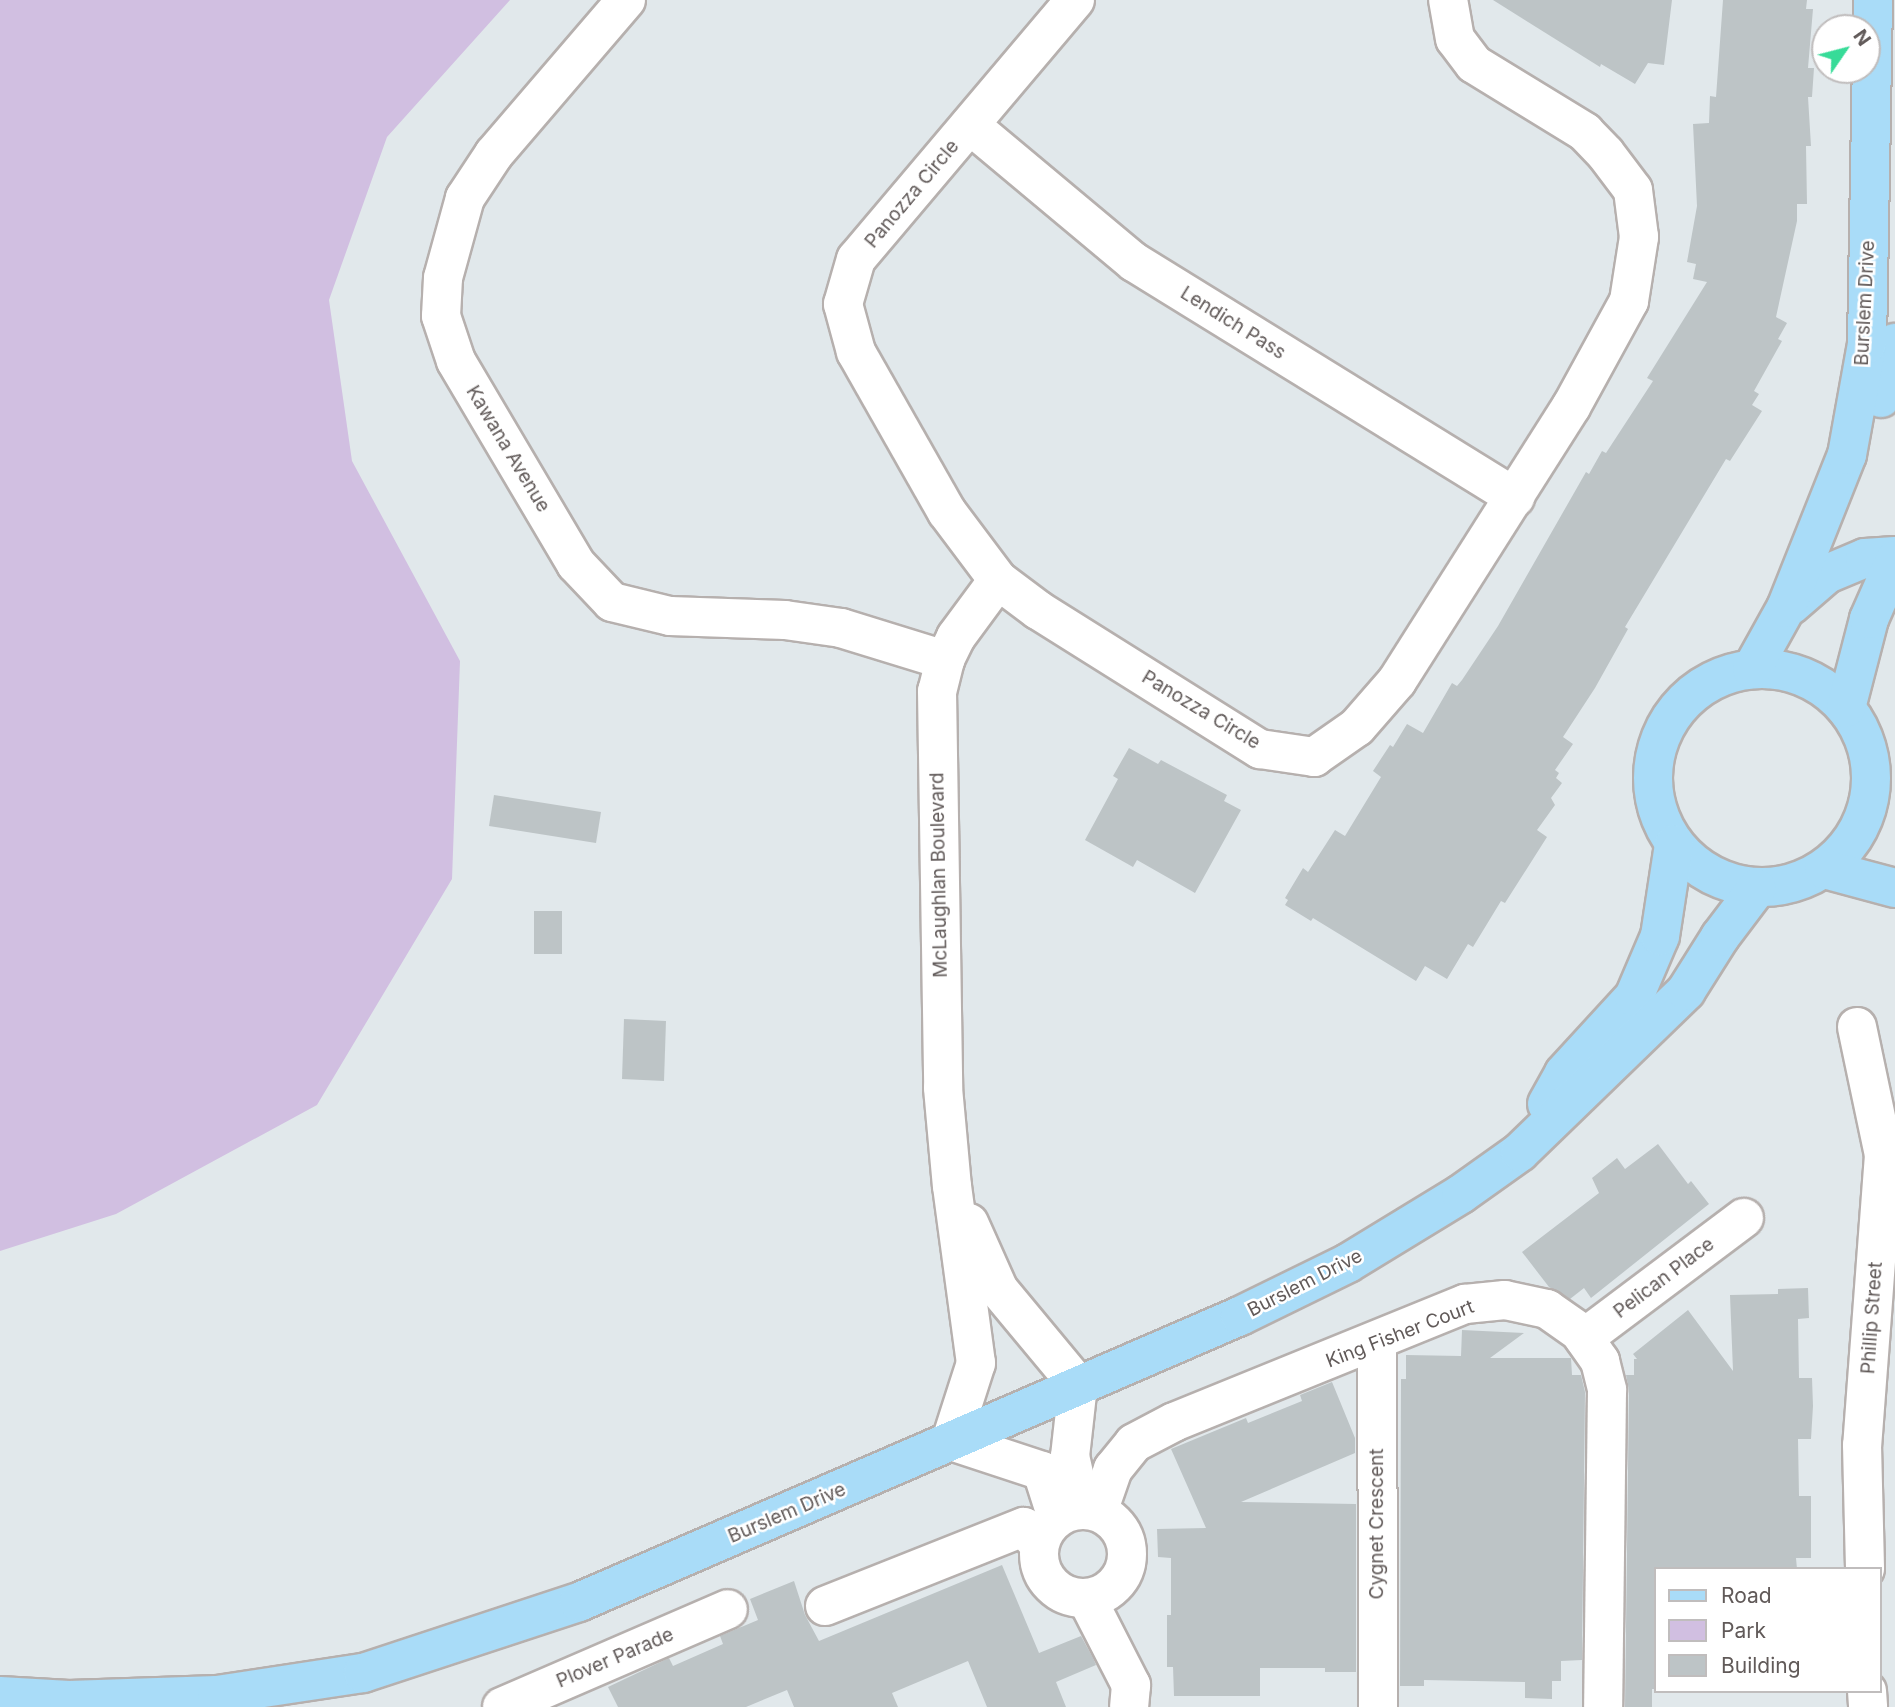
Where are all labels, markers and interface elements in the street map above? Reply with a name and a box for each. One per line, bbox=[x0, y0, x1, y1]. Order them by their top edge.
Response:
north arrow bbox=[1811, 14, 1881, 84]
text: N bbox=[1848, 25, 1876, 50]
street label: Panozza Circle bbox=[860, 135, 964, 253]
street label: Burslem Drive bbox=[1850, 240, 1880, 366]
street label: Lendich Pass bbox=[1176, 282, 1290, 364]
street label: Kawana Avenue bbox=[461, 382, 555, 516]
street label: Panozza Circle bbox=[1138, 666, 1264, 754]
street label: McLaughlan Boulevard bbox=[926, 772, 952, 978]
street label: Pelican Place bbox=[1609, 1233, 1719, 1323]
street label: Burslem Drive bbox=[1244, 1244, 1366, 1322]
street label: Phillip Street bbox=[1857, 1261, 1887, 1375]
street label: King Fisher Court bbox=[1323, 1295, 1477, 1373]
street label: Cygnet Crescent bbox=[1366, 1449, 1388, 1599]
street label: Burslem Drive bbox=[725, 1478, 849, 1548]
legend bbox=[1654, 1567, 1881, 1693]
text: Road bbox=[1721, 1583, 1772, 1608]
text: Park bbox=[1721, 1618, 1766, 1643]
street label: Plover Parade bbox=[553, 1623, 677, 1693]
text: Building bbox=[1721, 1653, 1801, 1678]

